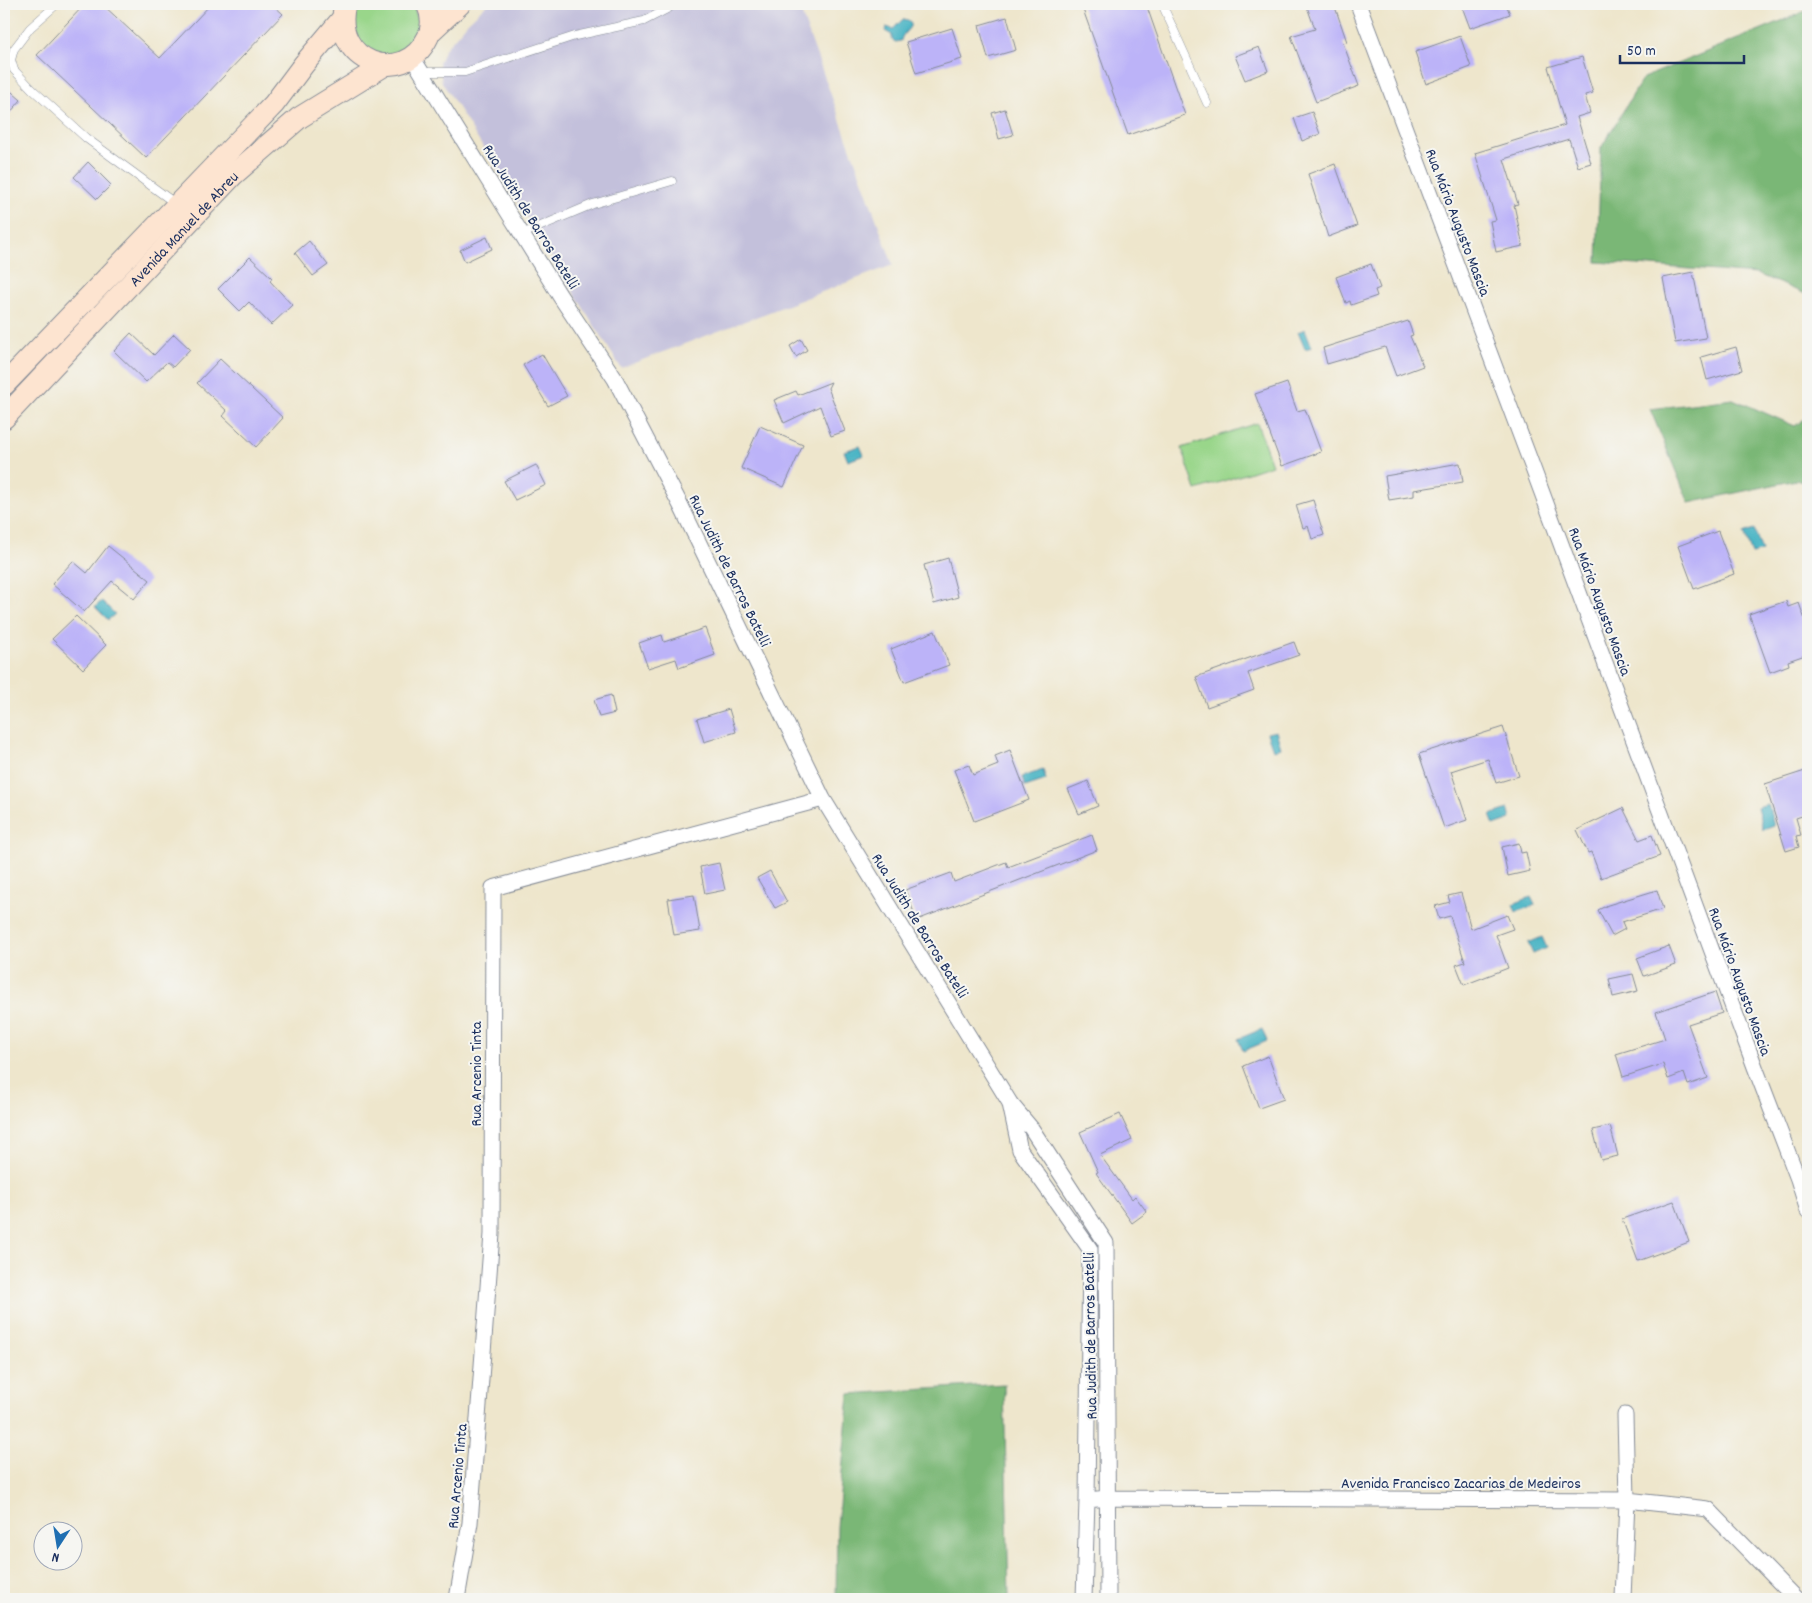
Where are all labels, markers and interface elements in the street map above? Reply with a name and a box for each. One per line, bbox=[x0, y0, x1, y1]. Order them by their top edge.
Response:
scale bar bbox=[1620, 32, 1743, 64]
text: 50 m bbox=[1627, 41, 1656, 63]
street label: Rua Judith de Barros Batelli bbox=[476, 140, 584, 294]
street label: Rua Mário Augusto Mascia bbox=[1418, 146, 1496, 300]
street label: Avenida Manuel de Abreu bbox=[125, 167, 245, 293]
street label: Rua Judith de Barros Batelli bbox=[682, 491, 776, 651]
street label: Rua Mário Augusto Mascia bbox=[1561, 524, 1636, 680]
street label: Rua Judith de Barros Batelli bbox=[865, 849, 973, 1003]
street label: Rua Mário Augusto Mascia bbox=[1701, 904, 1776, 1060]
street label: Rua Arcenio Tinta bbox=[466, 1021, 489, 1127]
street label: Rua Judith de Barros Batelli bbox=[1079, 1252, 1104, 1420]
street label: Rua Arcenio Tinta bbox=[442, 1422, 475, 1530]
street label: Avenida Francisco Zacarias de Medeiros bbox=[1341, 1473, 1581, 1496]
north arrow bbox=[32, 1520, 82, 1570]
text: N bbox=[50, 1546, 61, 1567]

